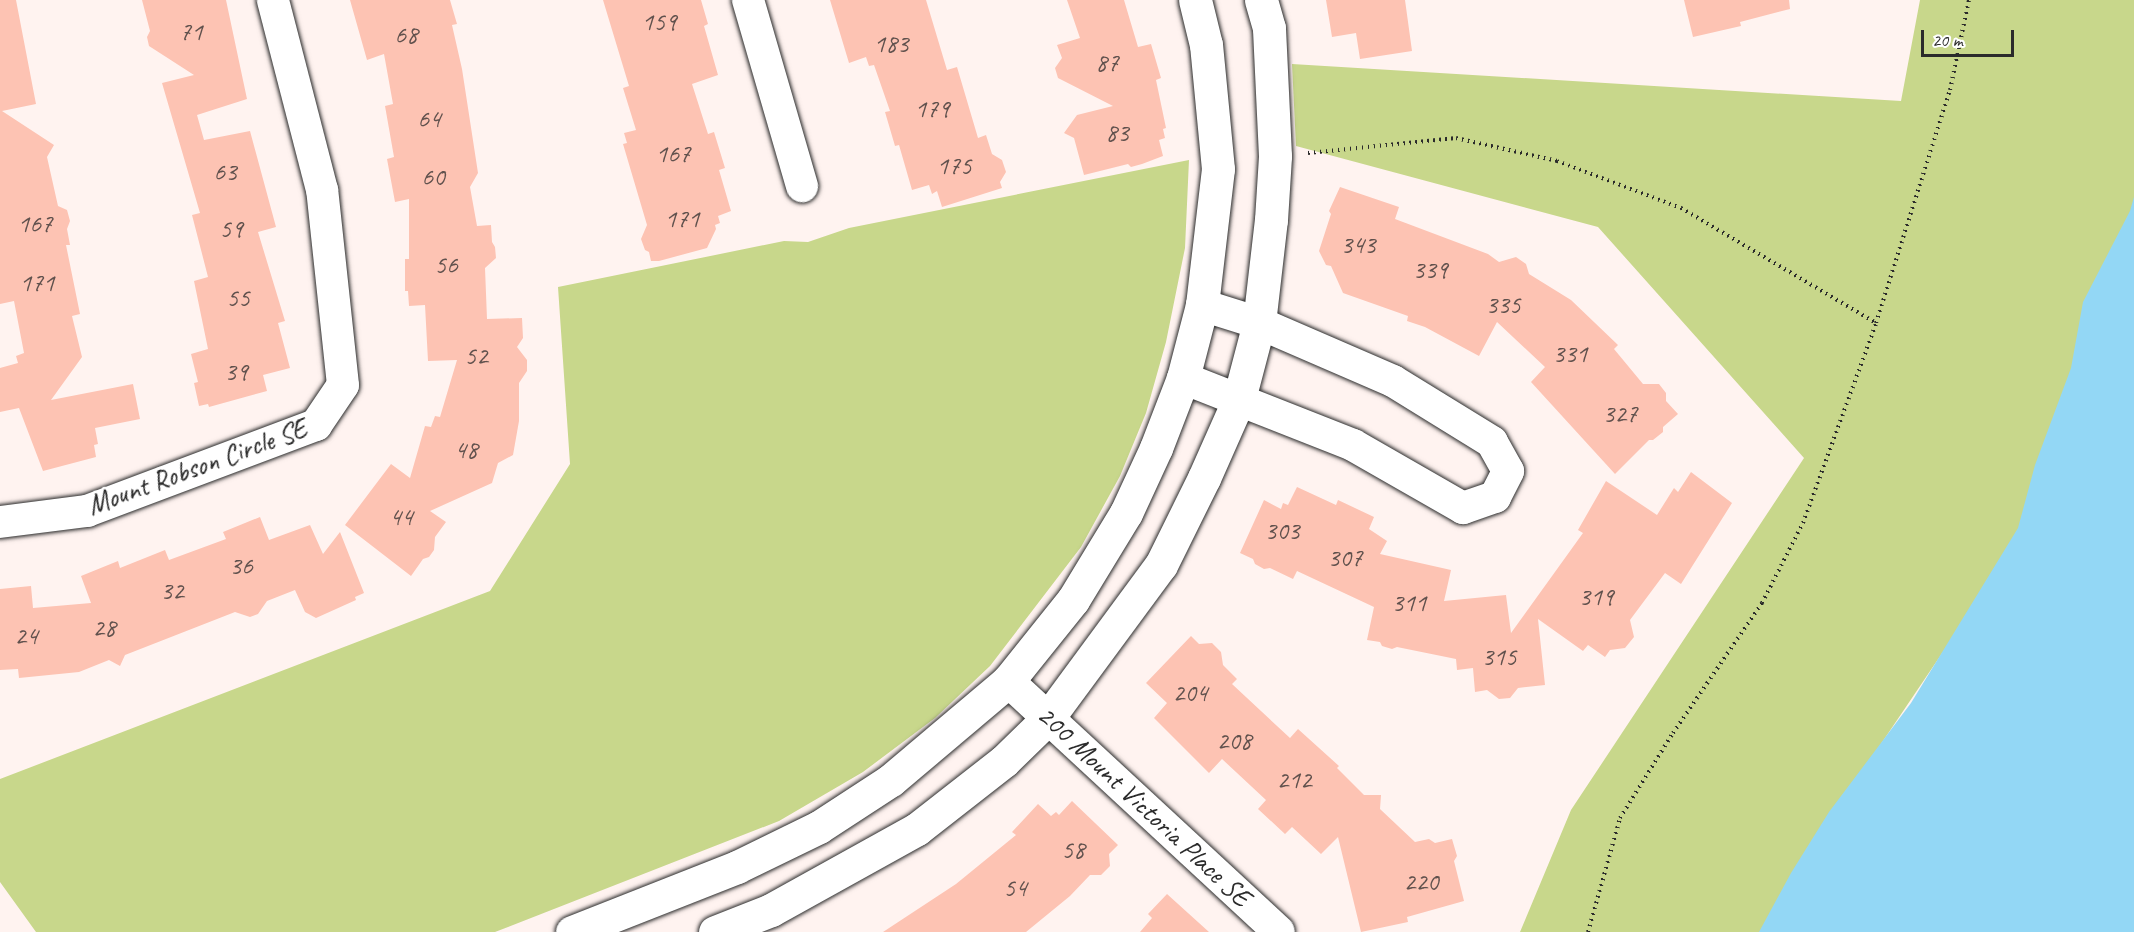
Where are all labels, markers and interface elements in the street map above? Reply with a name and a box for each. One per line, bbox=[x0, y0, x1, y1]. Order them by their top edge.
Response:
house number: 159 bbox=[641, 6, 677, 38]
house number: 71 bbox=[179, 16, 203, 48]
scale bar bbox=[1924, 18, 2017, 56]
house number: 68 bbox=[394, 19, 418, 51]
house number: 183 bbox=[873, 28, 909, 60]
text: 20 m bbox=[1932, 29, 1963, 51]
house number: 87 bbox=[1095, 47, 1119, 79]
house number: 179 bbox=[914, 93, 950, 125]
house number: 64 bbox=[417, 103, 441, 135]
house number: 83 bbox=[1105, 117, 1129, 149]
house number: 167 bbox=[655, 138, 691, 170]
house number: 175 bbox=[936, 150, 972, 182]
house number: 63 bbox=[213, 156, 237, 188]
house number: 60 bbox=[421, 161, 445, 193]
house number: 171 bbox=[664, 203, 700, 235]
house number: 167 bbox=[17, 208, 53, 240]
house number: 59 bbox=[219, 213, 243, 245]
house number: 343 bbox=[1340, 229, 1376, 261]
house number: 56 bbox=[434, 249, 458, 281]
house number: 339 bbox=[1412, 254, 1448, 286]
house number: 171 bbox=[19, 267, 55, 299]
house number: 55 bbox=[226, 282, 250, 314]
house number: 335 bbox=[1485, 289, 1521, 321]
house number: 331 bbox=[1552, 338, 1588, 370]
house number: 52 bbox=[464, 340, 488, 372]
house number: 39 bbox=[224, 356, 248, 388]
house number: 327 bbox=[1602, 398, 1638, 430]
street label: Mount Robson Circle SE bbox=[82, 412, 312, 522]
house number: 48 bbox=[454, 434, 478, 466]
house number: 44 bbox=[389, 501, 413, 533]
house number: 303 bbox=[1264, 515, 1300, 547]
house number: 307 bbox=[1327, 542, 1363, 574]
house number: 36 bbox=[229, 550, 253, 582]
house number: 32 bbox=[160, 575, 184, 607]
house number: 319 bbox=[1578, 581, 1614, 613]
house number: 311 bbox=[1391, 587, 1427, 619]
house number: 28 bbox=[92, 612, 116, 644]
house number: 24 bbox=[14, 620, 38, 652]
house number: 315 bbox=[1481, 641, 1517, 673]
house number: 204 bbox=[1172, 677, 1208, 709]
street label: 200 Mount Victoria Place SE bbox=[1030, 698, 1258, 914]
house number: 208 bbox=[1216, 725, 1252, 757]
house number: 212 bbox=[1276, 764, 1312, 796]
house number: 58 bbox=[1061, 834, 1085, 866]
house number: 220 bbox=[1403, 866, 1439, 898]
house number: 54 bbox=[1003, 872, 1027, 904]

